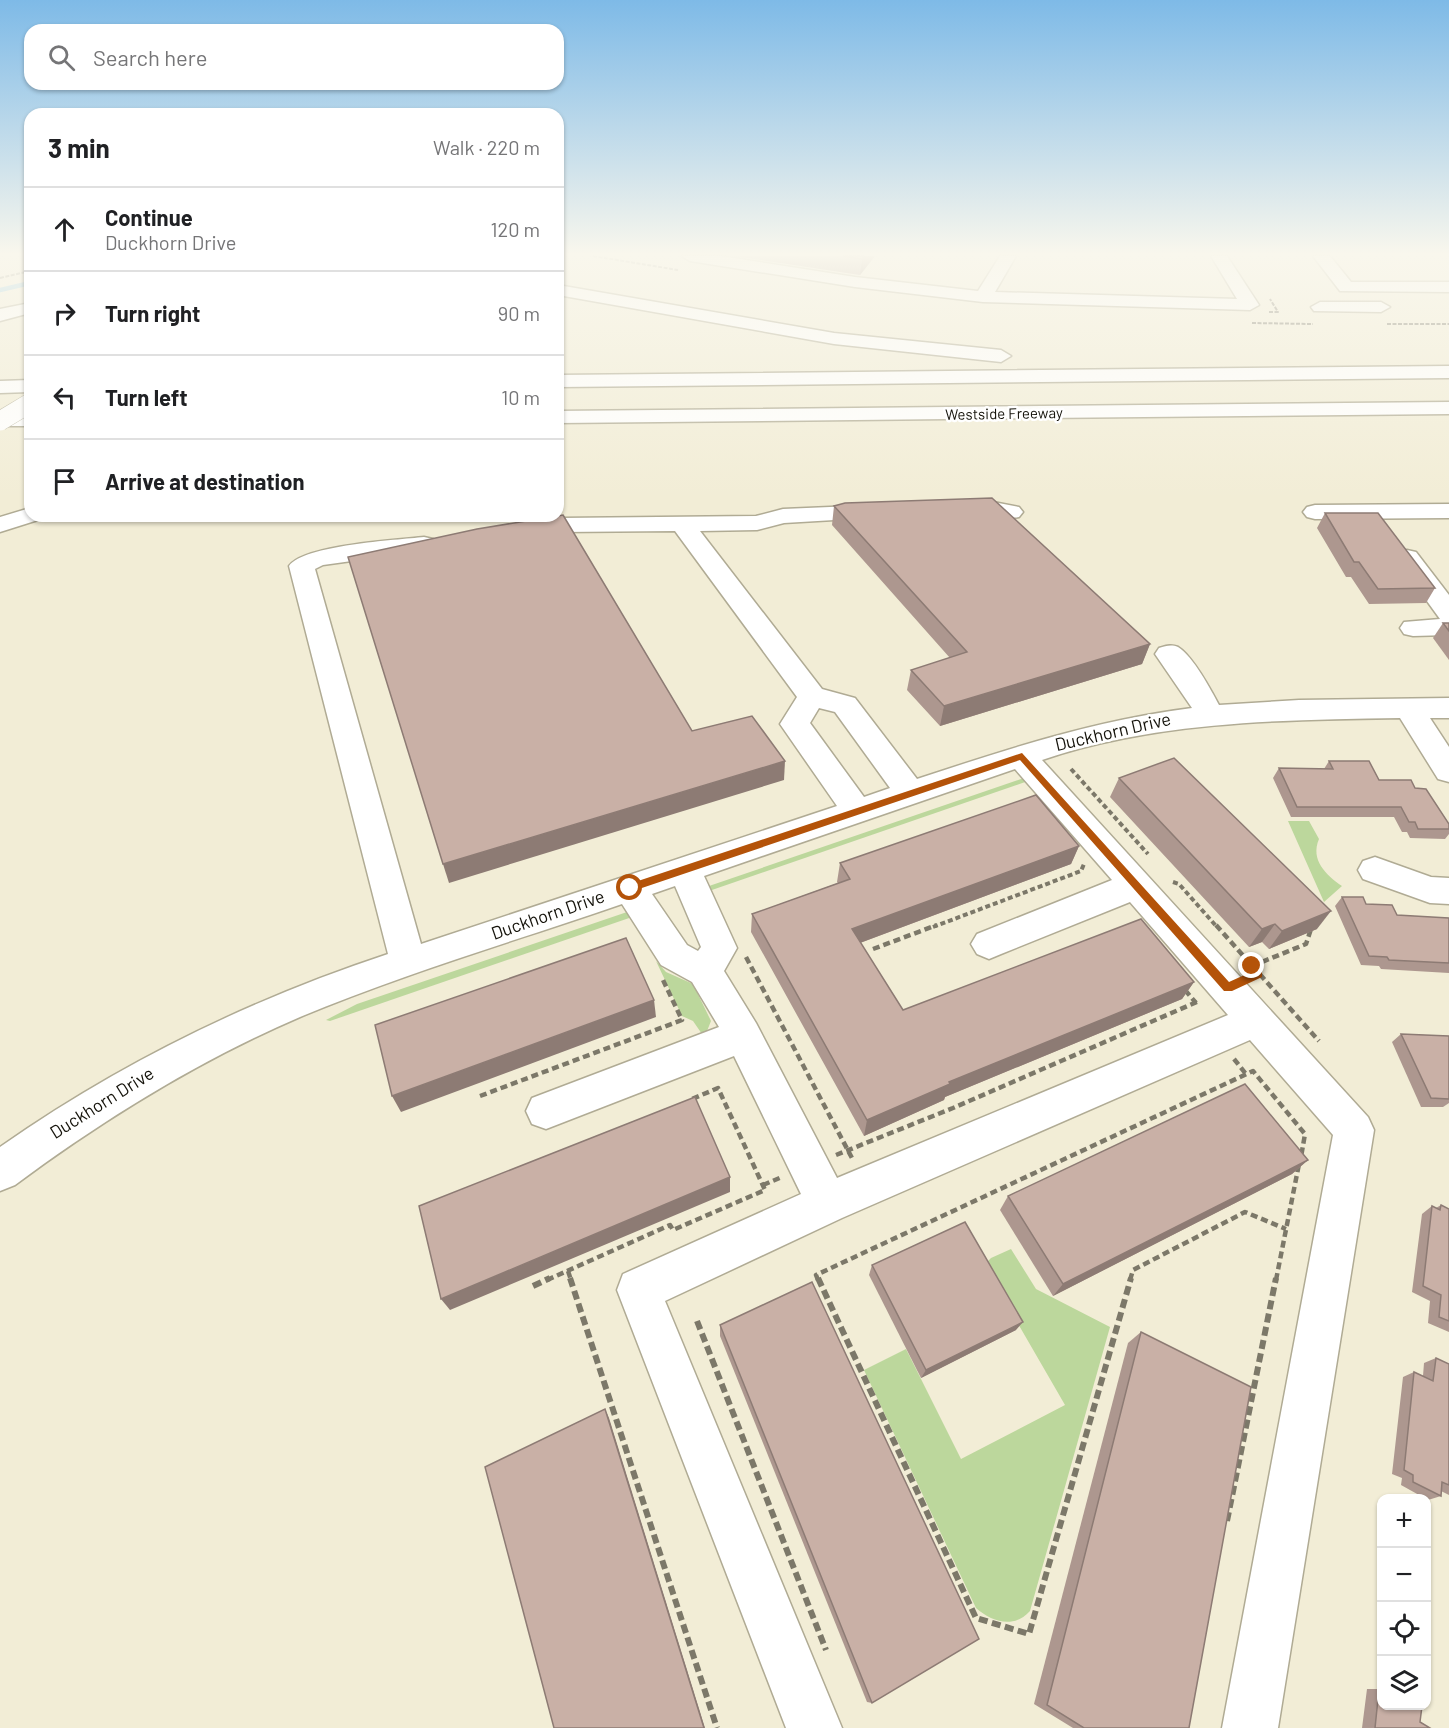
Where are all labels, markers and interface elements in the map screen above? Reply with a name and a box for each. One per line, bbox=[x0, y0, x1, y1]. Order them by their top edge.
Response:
search box bbox=[24, 24, 564, 90]
icon: search bbox=[45, 41, 78, 74]
text: Search here bbox=[93, 44, 207, 70]
text: 3 min bbox=[48, 132, 110, 163]
text: Walk · 220 m bbox=[433, 135, 540, 159]
text: Continue bbox=[105, 204, 193, 230]
icon: ahead bbox=[48, 213, 81, 246]
text: 120 m bbox=[490, 217, 540, 241]
text: Duckhorn Drive bbox=[105, 230, 236, 254]
icon: right bbox=[48, 297, 81, 330]
text: Turn right bbox=[105, 300, 200, 326]
text: 90 m bbox=[498, 301, 540, 325]
icon: left bbox=[48, 381, 81, 414]
text: Turn left bbox=[105, 384, 188, 410]
text: 10 m bbox=[501, 385, 540, 409]
street label: Westside Freeway bbox=[945, 403, 1063, 423]
icon: arrive bbox=[48, 465, 81, 498]
text: Arrive at destination bbox=[105, 468, 304, 494]
street label: Duckhorn Drive bbox=[1053, 707, 1173, 755]
route start bbox=[616, 874, 642, 900]
street label: Duckhorn Drive bbox=[488, 884, 607, 944]
route end bbox=[1238, 952, 1264, 978]
street label: Duckhorn Drive bbox=[46, 1061, 157, 1143]
map controls bbox=[1377, 1494, 1431, 1710]
button: + bbox=[1377, 1494, 1431, 1548]
button: − bbox=[1377, 1548, 1431, 1602]
button: locate bbox=[1377, 1602, 1431, 1656]
button: layers bbox=[1377, 1656, 1431, 1710]

